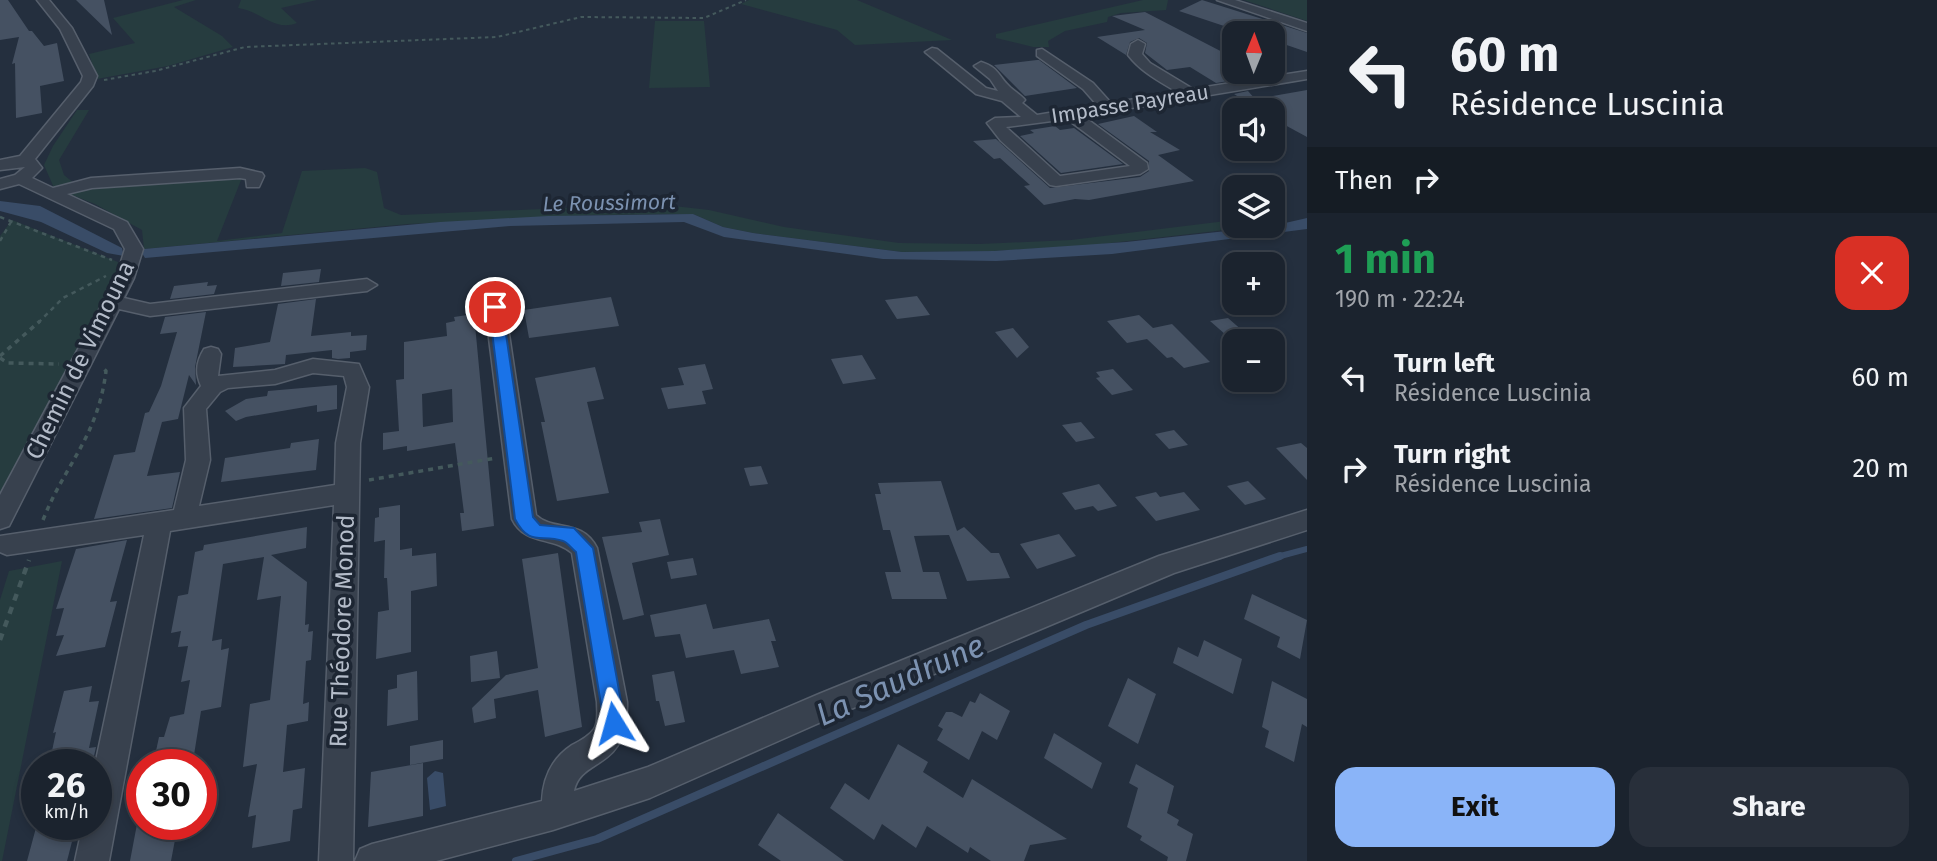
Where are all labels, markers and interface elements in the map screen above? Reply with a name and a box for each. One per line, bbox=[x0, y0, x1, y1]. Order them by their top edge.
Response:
north arrow bbox=[1222, 21, 1284, 84]
map controls bbox=[1222, 21, 1285, 392]
text: 60 m bbox=[1450, 25, 1559, 84]
icon: left bbox=[1335, 28, 1426, 119]
street label: Impasse Payreau bbox=[1049, 79, 1211, 129]
text: Résidence Luscinia bbox=[1450, 85, 1725, 123]
button: sound bbox=[1222, 98, 1285, 161]
icon: right bbox=[1407, 161, 1445, 199]
text: Then bbox=[1335, 165, 1393, 196]
button: layers bbox=[1222, 175, 1285, 238]
water label: Le Roussimort bbox=[542, 189, 676, 217]
text: 1 min bbox=[1335, 234, 1436, 284]
button: close bbox=[1835, 236, 1909, 310]
button: + bbox=[1222, 252, 1285, 315]
street label: Chemin de Vimouna bbox=[20, 256, 140, 464]
pin bbox=[465, 277, 525, 337]
text: 190 m · 22:24 bbox=[1335, 285, 1465, 313]
icon: arrive bbox=[476, 288, 514, 326]
button: − bbox=[1222, 329, 1285, 392]
text: Turn left bbox=[1394, 348, 1495, 379]
icon: left bbox=[1335, 359, 1373, 397]
text: 60 m bbox=[1851, 362, 1909, 393]
text: Résidence Luscinia bbox=[1394, 379, 1591, 407]
text: Turn right bbox=[1394, 439, 1511, 470]
icon: right bbox=[1335, 450, 1373, 488]
text: 20 m bbox=[1852, 453, 1909, 484]
text: Résidence Luscinia bbox=[1394, 470, 1591, 498]
street label: Rue Théodore Monod bbox=[324, 514, 360, 748]
water label: La Saudrune bbox=[810, 626, 990, 734]
position arrow bbox=[577, 686, 651, 760]
speed limit sign: 30 bbox=[126, 749, 217, 840]
text: 26 bbox=[48, 764, 85, 806]
button: Exit bbox=[1335, 767, 1615, 847]
button: Share bbox=[1629, 767, 1909, 847]
text: km/h bbox=[44, 801, 89, 823]

